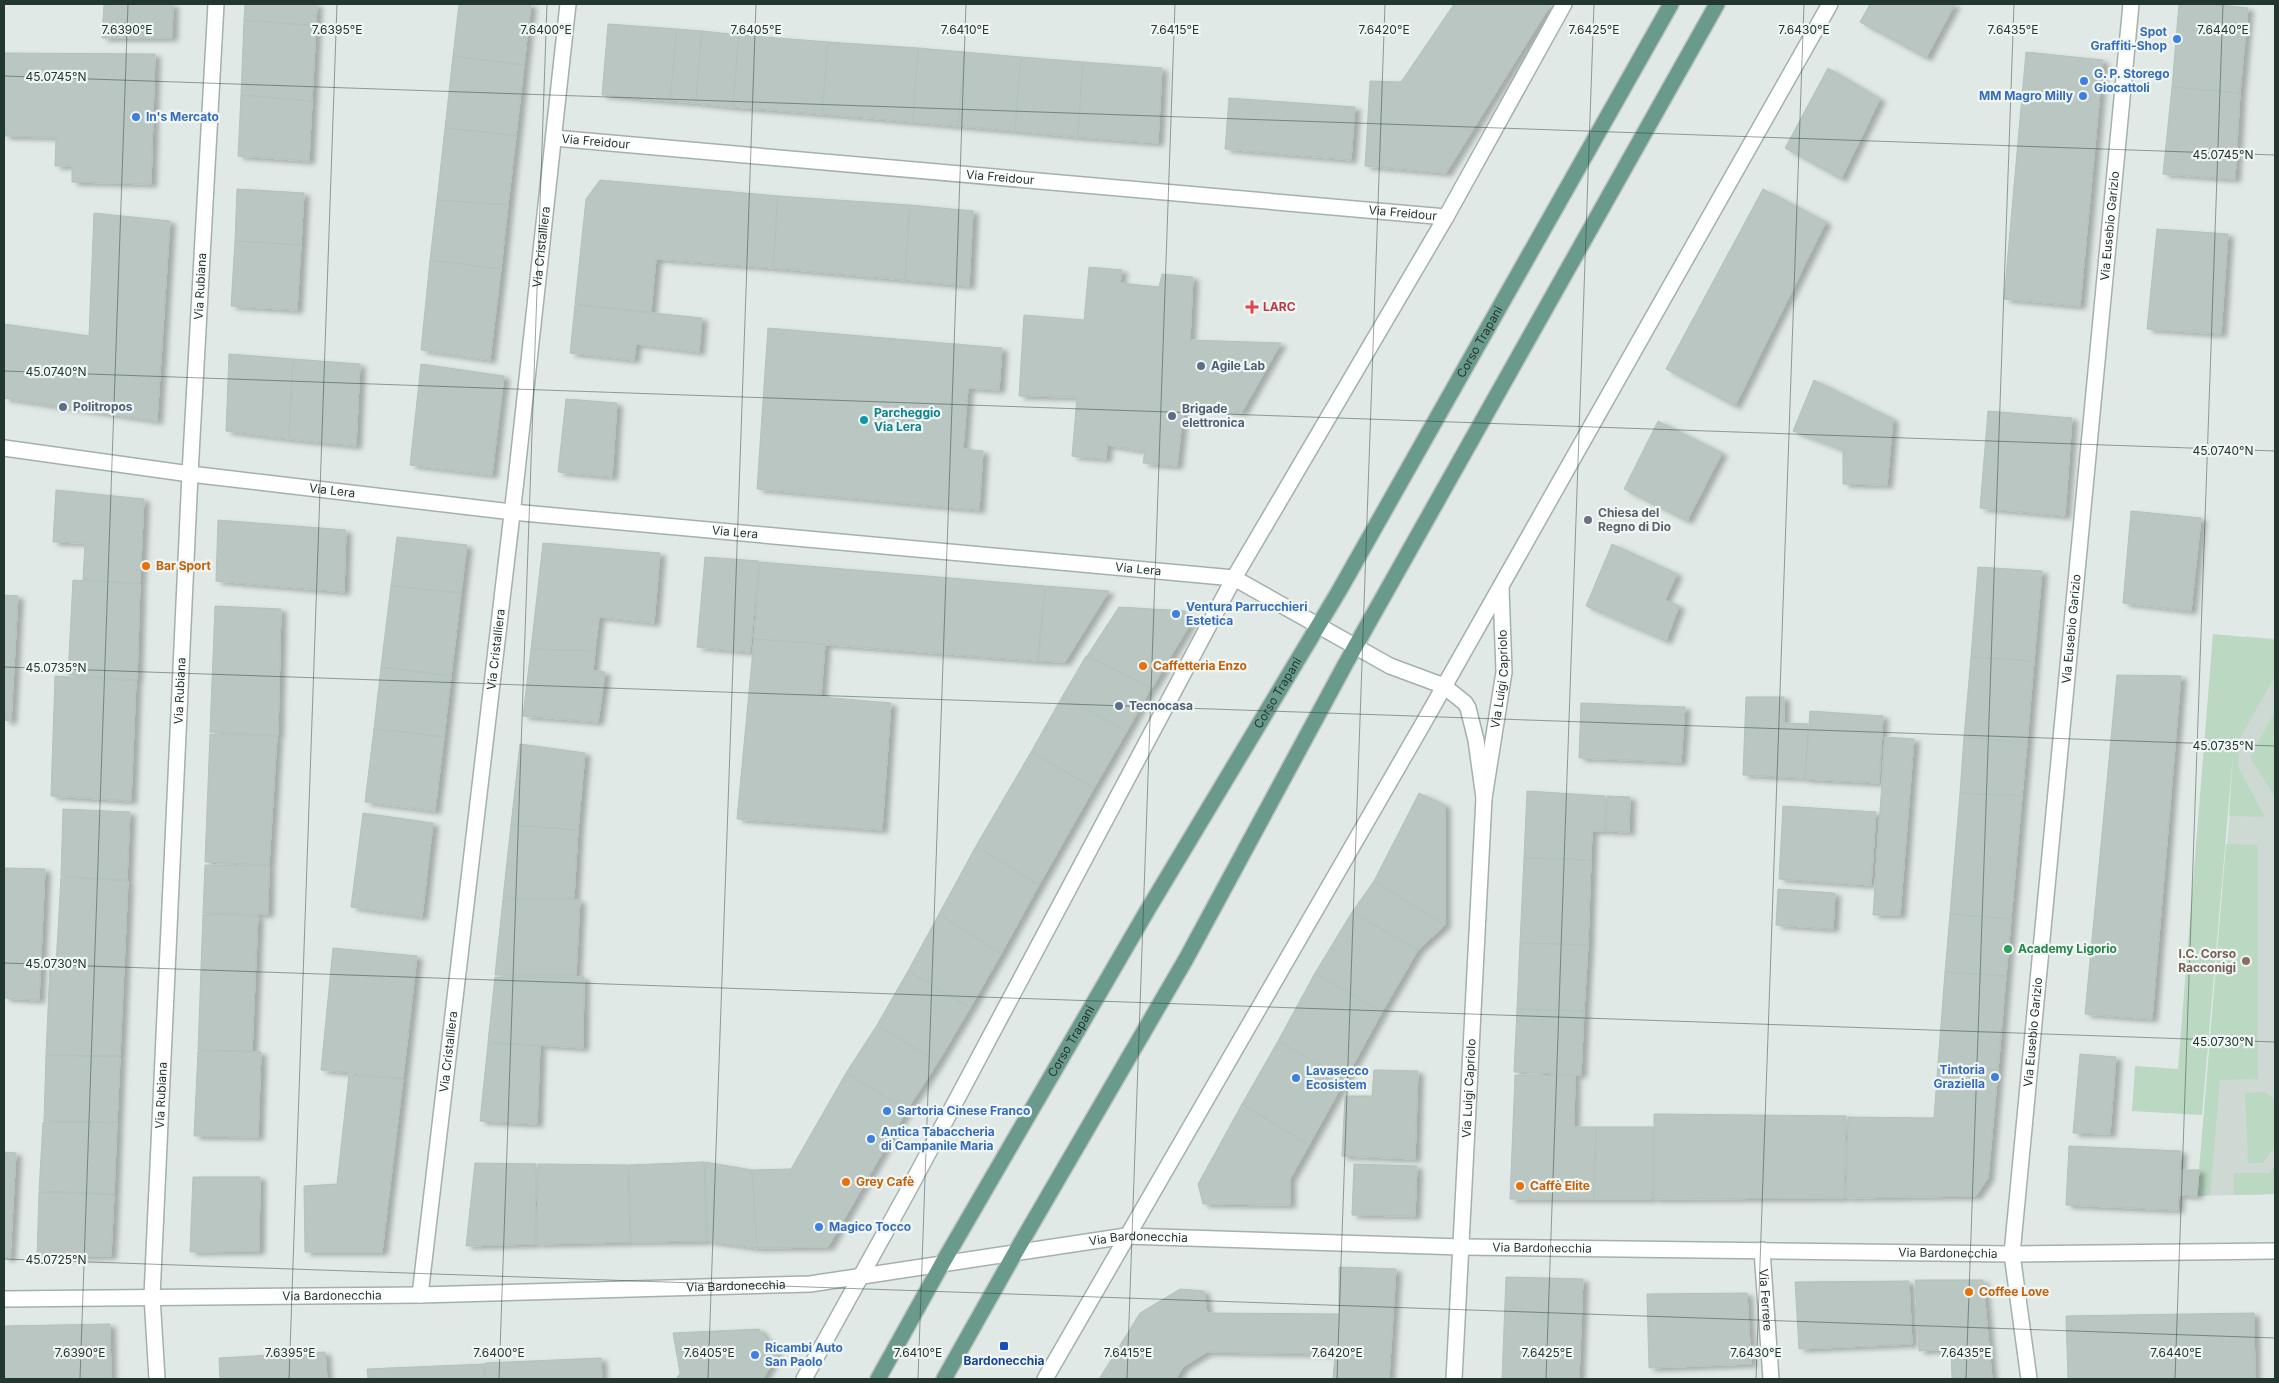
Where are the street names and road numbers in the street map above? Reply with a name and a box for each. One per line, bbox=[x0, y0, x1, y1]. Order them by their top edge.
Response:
street label: Via Freidour bbox=[561, 131, 631, 152]
street label: Via Freidour bbox=[966, 167, 1036, 188]
street label: Via Eusebio Garizio bbox=[2097, 170, 2122, 281]
street label: Via Freidour bbox=[1368, 202, 1438, 223]
street label: Via Cristalliera bbox=[529, 206, 553, 288]
street label: Via Rubiana bbox=[191, 252, 209, 320]
street label: Corso Trapani bbox=[1453, 303, 1506, 380]
street label: Via Lera bbox=[308, 480, 356, 500]
street label: Via Lera bbox=[711, 522, 759, 541]
street label: Via Lera bbox=[1115, 559, 1162, 578]
street label: Via Eusebio Garizio bbox=[2058, 574, 2084, 684]
street label: Via Cristalliera bbox=[483, 608, 508, 691]
street label: Via Luigi Capriolo bbox=[1487, 629, 1511, 730]
street label: Corso Trapani bbox=[1250, 655, 1304, 731]
street label: Via Rubiana bbox=[170, 657, 189, 725]
street label: Via Eusebio Garizio bbox=[2020, 977, 2045, 1088]
street label: Corso Trapani bbox=[1044, 1003, 1097, 1080]
street label: Via Cristalliera bbox=[436, 1010, 460, 1093]
street label: Via Luigi Capriolo bbox=[1458, 1038, 1479, 1138]
street label: Via Rubiana bbox=[152, 1062, 170, 1129]
street label: Via Bardonecchia bbox=[1088, 1228, 1188, 1249]
street label: Via Bardonecchia bbox=[1492, 1239, 1592, 1256]
street label: Via Bardonecchia bbox=[1898, 1245, 1998, 1261]
street label: Via Ferrere bbox=[1756, 1268, 1776, 1331]
street label: Via Bardonecchia bbox=[686, 1277, 786, 1294]
street label: Via Bardonecchia bbox=[282, 1287, 382, 1303]

